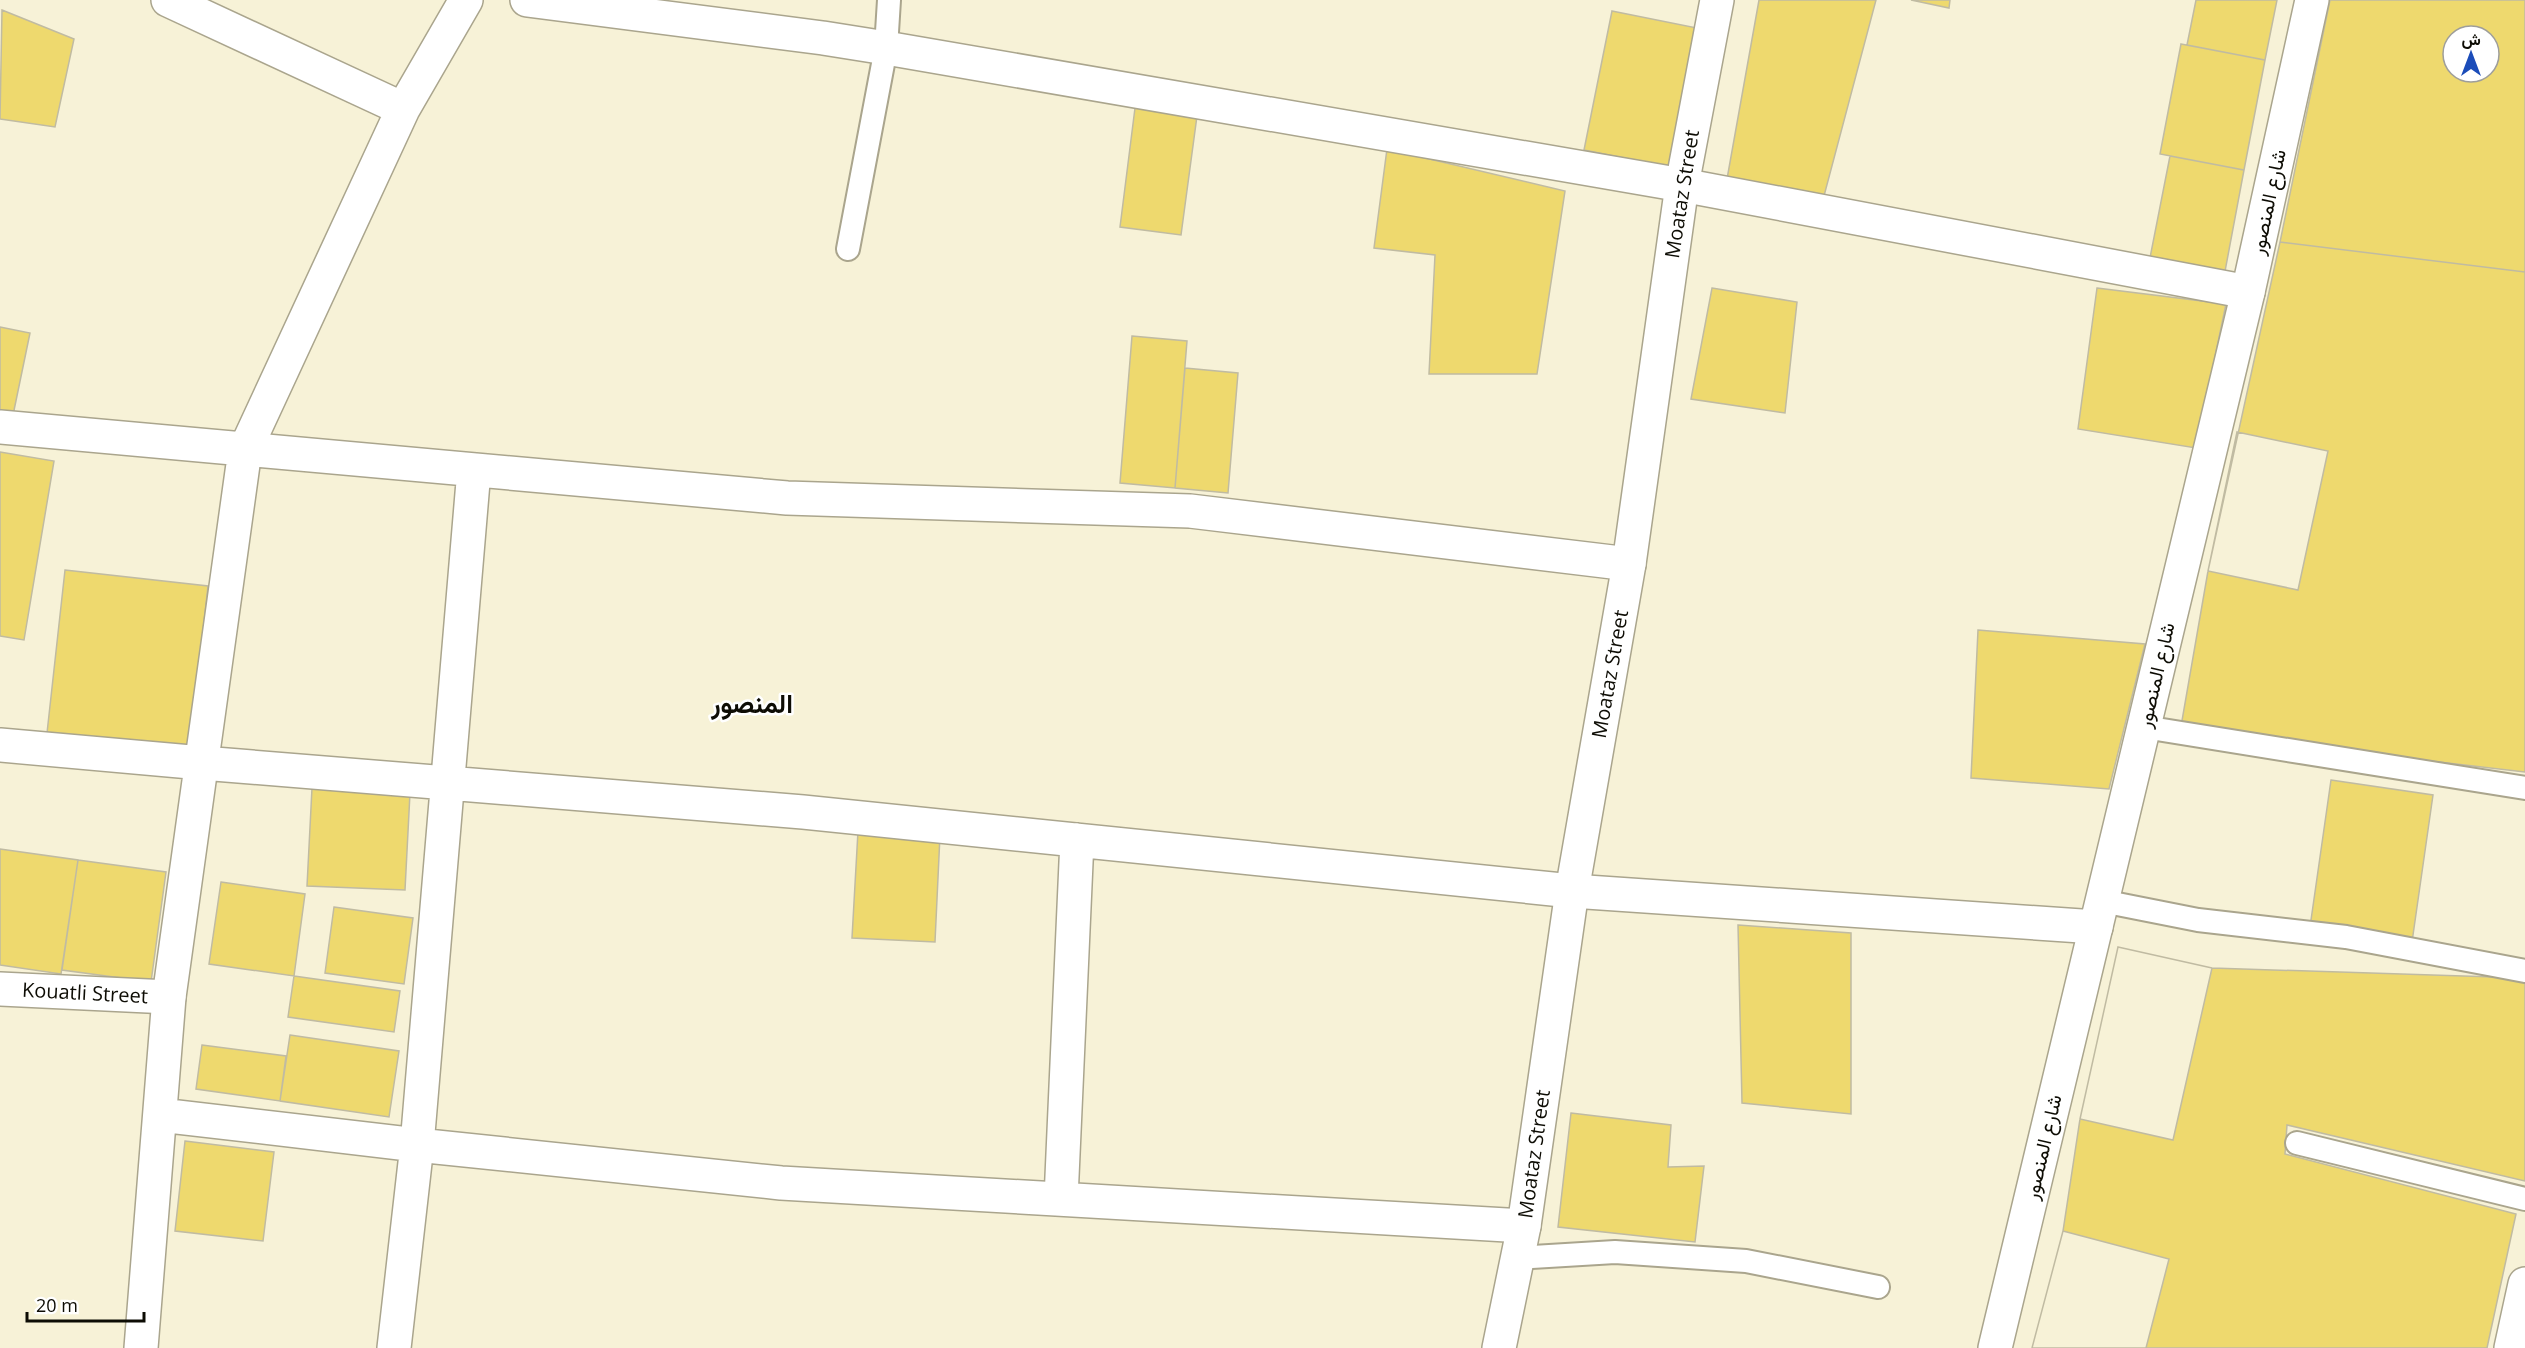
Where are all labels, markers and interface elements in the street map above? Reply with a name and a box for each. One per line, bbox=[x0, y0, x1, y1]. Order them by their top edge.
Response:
north arrow bbox=[2441, 24, 2501, 84]
text: ش bbox=[2461, 28, 2481, 50]
street label: Moataz Street bbox=[1658, 128, 1705, 260]
street label: شارع المنصور bbox=[2243, 147, 2293, 258]
street label: Moataz Street bbox=[1585, 608, 1634, 740]
street label: شارع المنصور bbox=[2130, 620, 2182, 731]
district label: المنصور bbox=[710, 685, 793, 721]
street label: Kouatli Street bbox=[21, 976, 149, 1009]
street label: Moataz Street bbox=[1511, 1088, 1556, 1220]
street label: شارع المنصور bbox=[2017, 1092, 2069, 1203]
scale bar bbox=[27, 1285, 144, 1323]
text: 20 m bbox=[36, 1293, 78, 1317]

